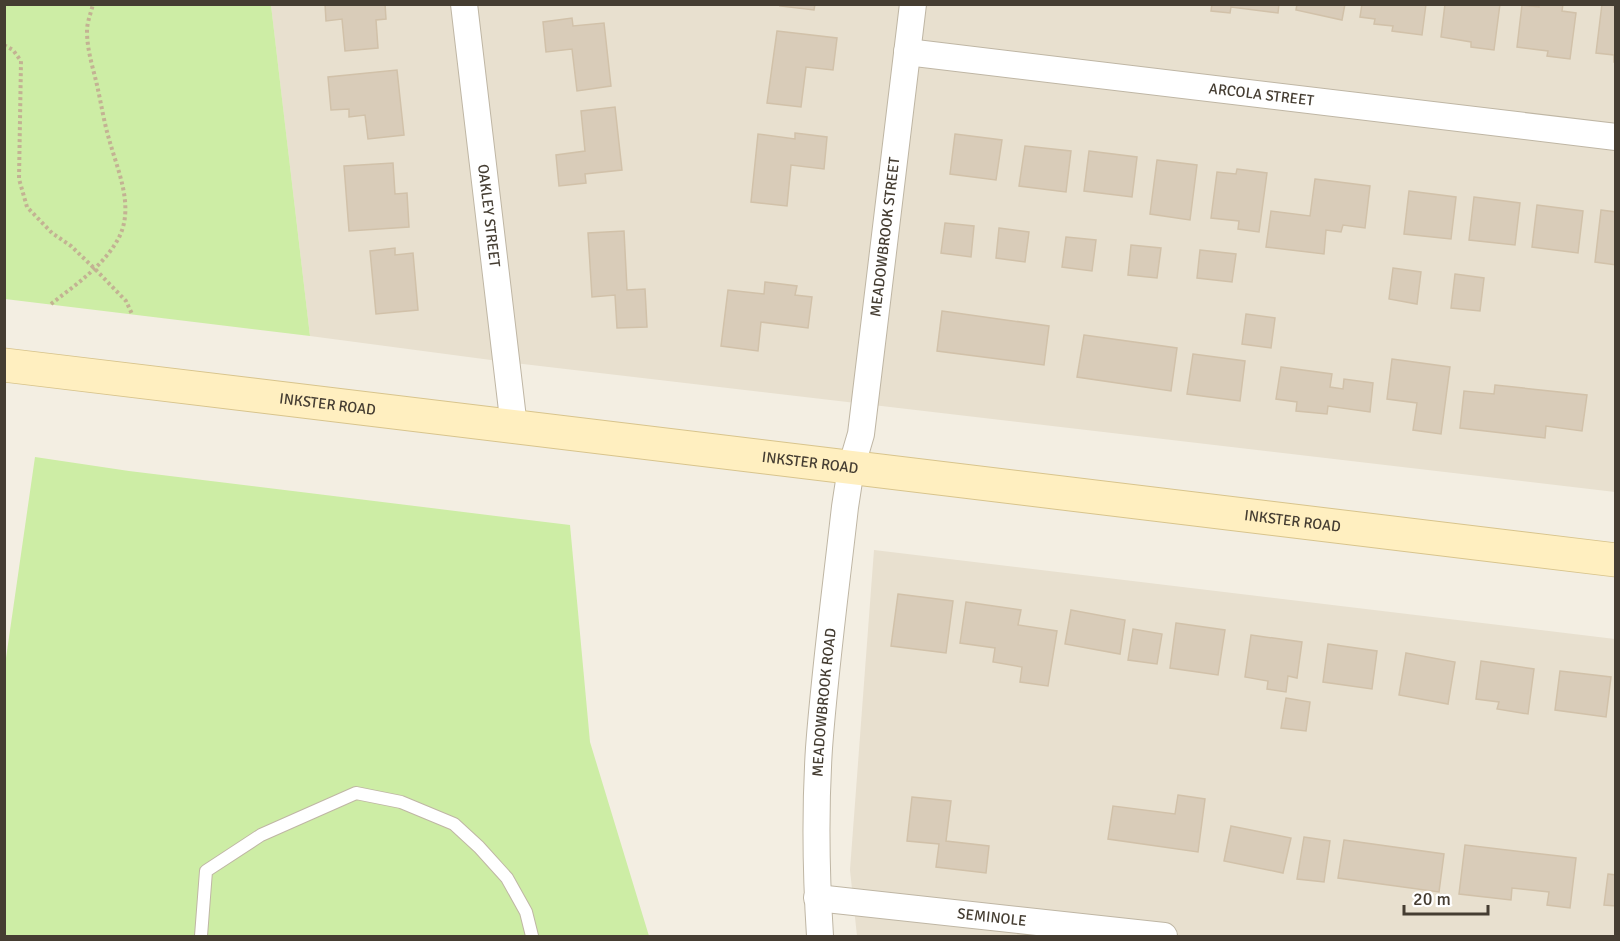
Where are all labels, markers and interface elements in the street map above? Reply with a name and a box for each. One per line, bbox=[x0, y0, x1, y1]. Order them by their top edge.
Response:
street label: ARCOLA STREET bbox=[1208, 79, 1316, 110]
street label: MEADOWBROOK STREET bbox=[866, 155, 903, 318]
street label: OAKLEY STREET bbox=[474, 163, 504, 269]
street label: INKSTER ROAD bbox=[278, 389, 377, 419]
street label: INKSTER ROAD bbox=[761, 448, 859, 477]
street label: INKSTER ROAD bbox=[1243, 506, 1342, 536]
street label: MEADOWBROOK ROAD bbox=[809, 627, 840, 777]
scale bar bbox=[1404, 878, 1488, 916]
text: 20 m bbox=[1413, 888, 1451, 910]
street label: SEMINOLE bbox=[956, 904, 1028, 930]

